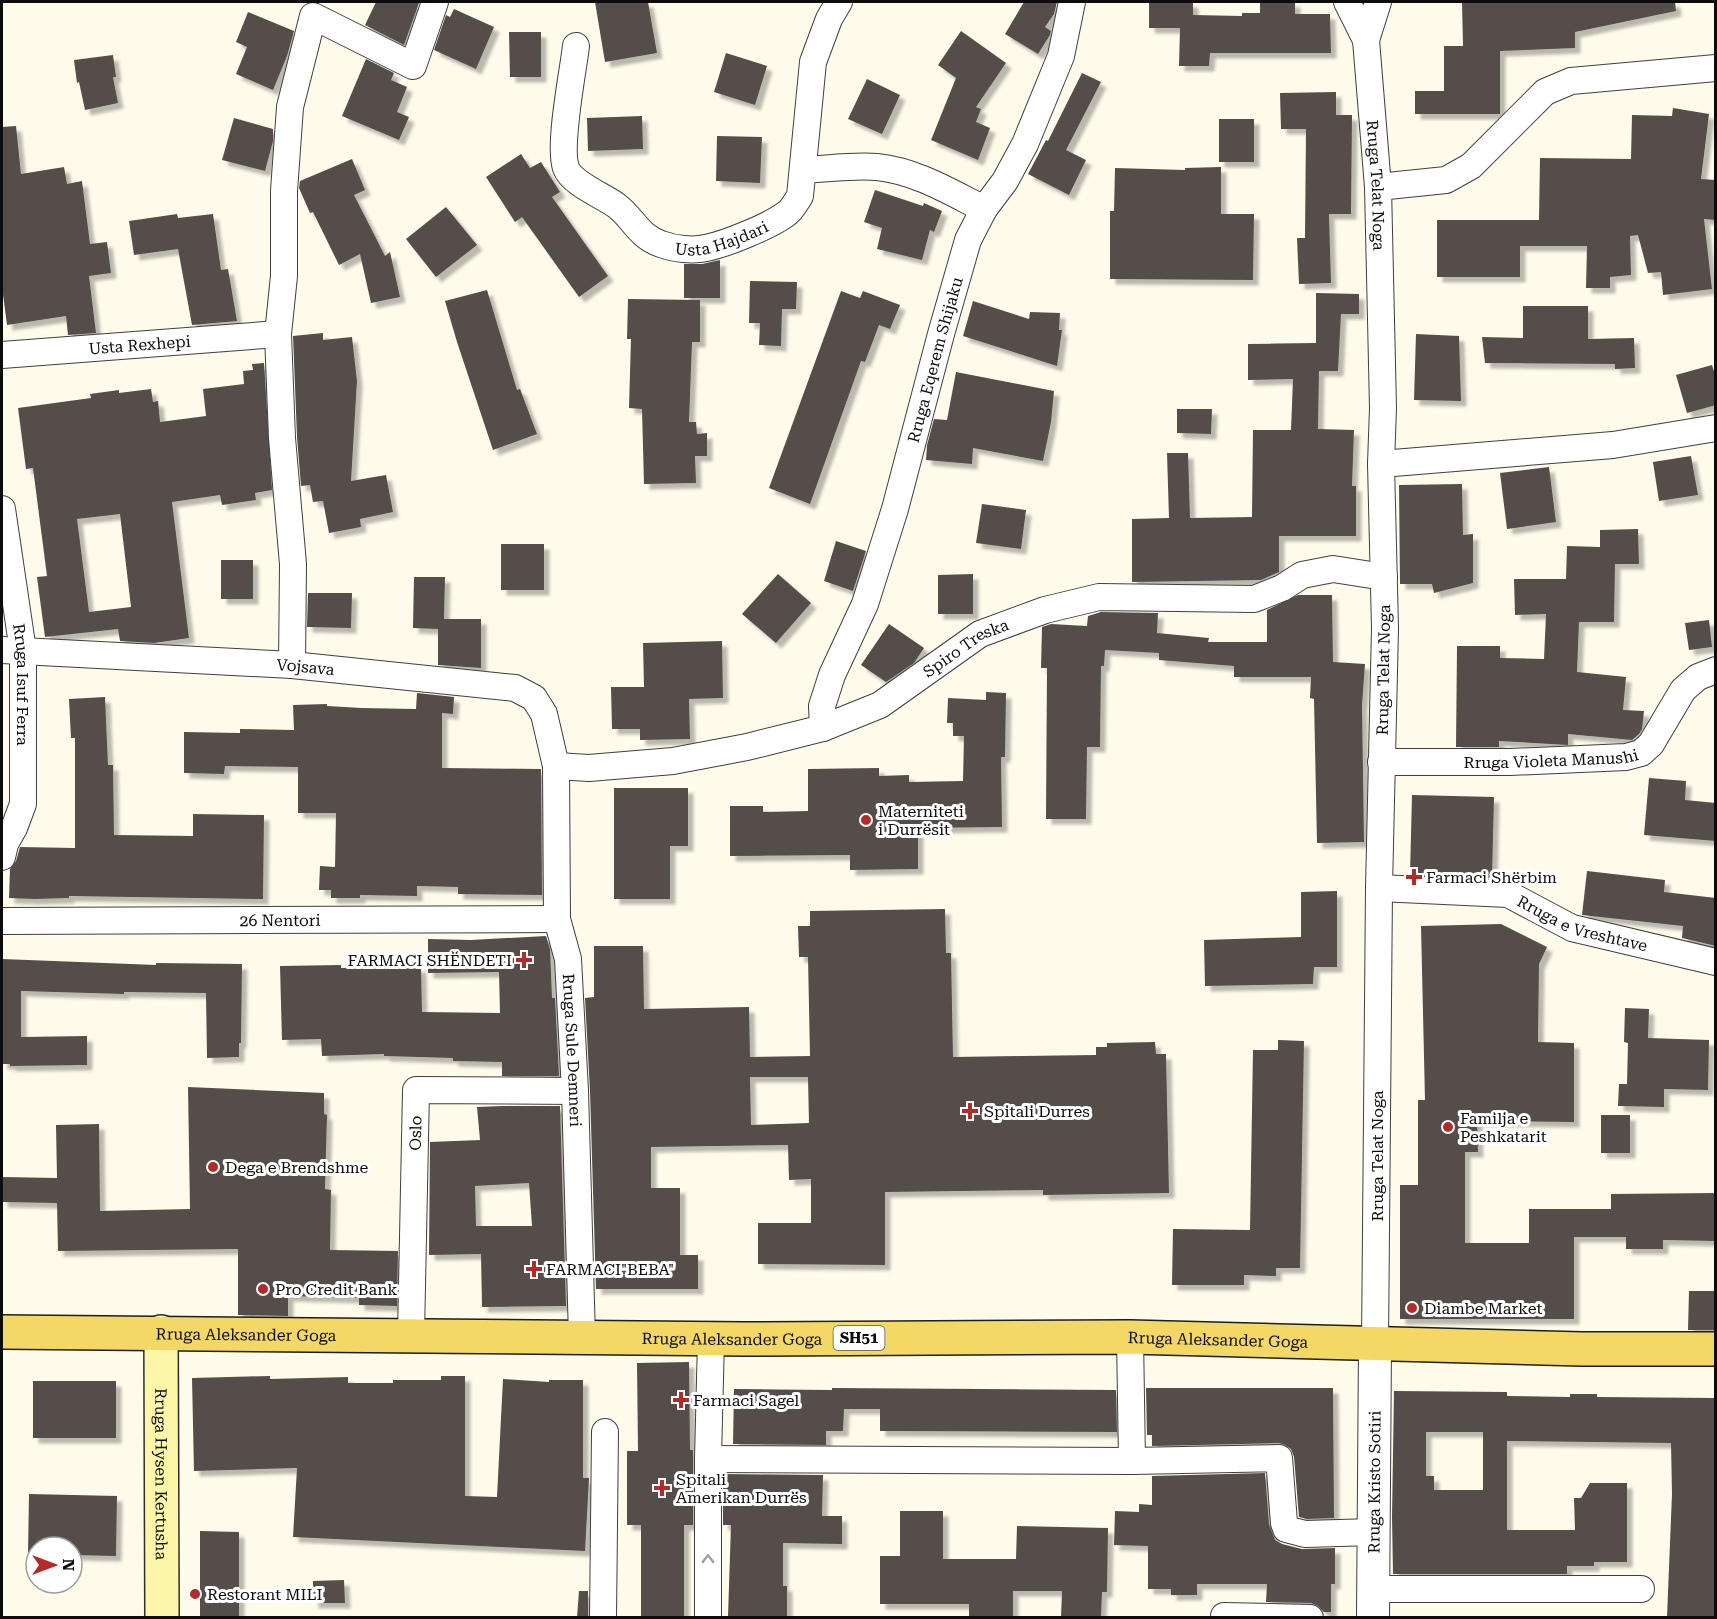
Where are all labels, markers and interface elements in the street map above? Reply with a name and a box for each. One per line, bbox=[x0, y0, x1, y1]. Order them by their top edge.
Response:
street label: Rruga Telat Noga bbox=[1363, 119, 1388, 251]
street label: Usta Hajdari bbox=[674, 217, 771, 259]
street label: Rruga Eqerem Shijaku bbox=[904, 275, 967, 445]
street label: Usta Rexhepi bbox=[88, 332, 191, 358]
street label: Rruga Telat Noga bbox=[1373, 604, 1394, 736]
street label: Spiro Treska bbox=[919, 615, 1012, 681]
street label: Rruga Isuf Ferra bbox=[9, 622, 32, 746]
street label: Vojsava bbox=[276, 655, 336, 679]
street label: Rruga Violeta Manushi bbox=[1464, 745, 1640, 772]
place label: Materniteti i Durrësit bbox=[878, 802, 964, 839]
marker: Materniteti i Durrësit bbox=[859, 813, 873, 827]
place label: Farmaci Shërbim bbox=[1426, 868, 1557, 887]
marker: Farmaci Shërbim bbox=[1407, 870, 1421, 884]
street label: Rruga e Vreshtave bbox=[1514, 892, 1650, 956]
street label: 26 Nentori bbox=[239, 911, 321, 930]
place label: FARMACI SHËNDETI bbox=[348, 951, 512, 970]
marker: FARMACI SHËNDETI bbox=[517, 953, 531, 967]
street label: Rruga Sule Demneri bbox=[559, 973, 585, 1127]
street label: Rruga Telat Noga bbox=[1368, 1090, 1387, 1221]
marker: Spitali Durres bbox=[961, 1102, 979, 1120]
place label: Spitali Durres bbox=[984, 1102, 1090, 1121]
place label: Familja e Peshkatarit bbox=[1460, 1109, 1547, 1146]
street label: Oslo bbox=[406, 1115, 425, 1151]
marker: Familja e Peshkatarit bbox=[1441, 1120, 1455, 1134]
place label: Dega e Brendshme bbox=[225, 1158, 369, 1177]
marker: Dega e Brendshme bbox=[206, 1160, 220, 1174]
place label: FARMACI"BEBA" bbox=[546, 1260, 674, 1279]
marker: FARMACI"BEBA" bbox=[527, 1262, 541, 1276]
place label: Pro Credit Bank bbox=[275, 1280, 397, 1299]
marker: Pro Credit Bank bbox=[256, 1282, 270, 1296]
place label: Diambe Market bbox=[1424, 1299, 1542, 1318]
marker: Diambe Market bbox=[1405, 1301, 1419, 1315]
street label: Rruga Aleksander Goga bbox=[156, 1324, 337, 1345]
road number: SH51 bbox=[834, 1326, 884, 1350]
street label: Rruga Aleksander Goga bbox=[1127, 1328, 1309, 1352]
street label: Rruga Aleksander Goga bbox=[642, 1329, 823, 1349]
street label: Rruga Hysen Kertusha bbox=[151, 1388, 171, 1560]
place label: Farmaci Sagel bbox=[693, 1391, 799, 1410]
marker: Farmaci Sagel bbox=[674, 1393, 688, 1407]
street label: Rruga Kristo Sotiri bbox=[1364, 1411, 1385, 1553]
place label: Spitali Amerikan Durrës bbox=[676, 1470, 807, 1507]
marker: Spitali Amerikan Durrës bbox=[653, 1479, 671, 1497]
north arrow bbox=[24, 1535, 84, 1595]
one-way arrow bbox=[702, 1554, 714, 1563]
text: N bbox=[59, 1559, 78, 1571]
place label: Restorant MILI bbox=[207, 1585, 322, 1604]
marker: Restorant MILI bbox=[188, 1587, 202, 1601]

